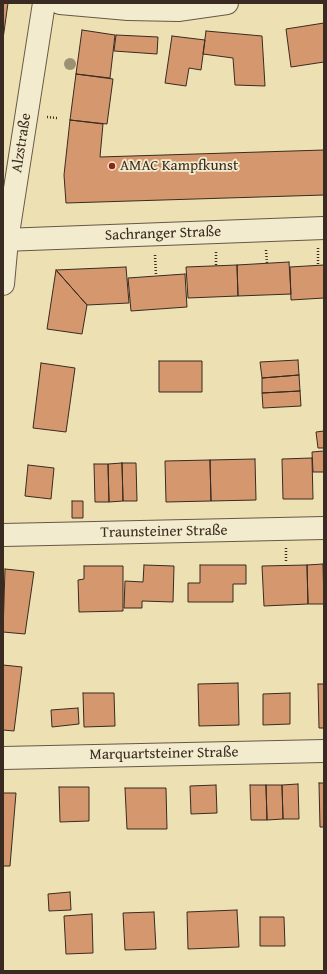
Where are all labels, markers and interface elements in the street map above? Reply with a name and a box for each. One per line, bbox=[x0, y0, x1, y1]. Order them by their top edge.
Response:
street label: Alzstraße bbox=[8, 112, 36, 174]
place label: AMAC Kampfkunst bbox=[120, 157, 238, 175]
marker: AMAC Kampfkunst bbox=[107, 161, 117, 171]
street label: Sachranger Straße bbox=[105, 223, 221, 245]
street label: Traunsteiner Straße bbox=[100, 522, 228, 542]
street label: Marquartsteiner Straße bbox=[89, 744, 239, 764]

